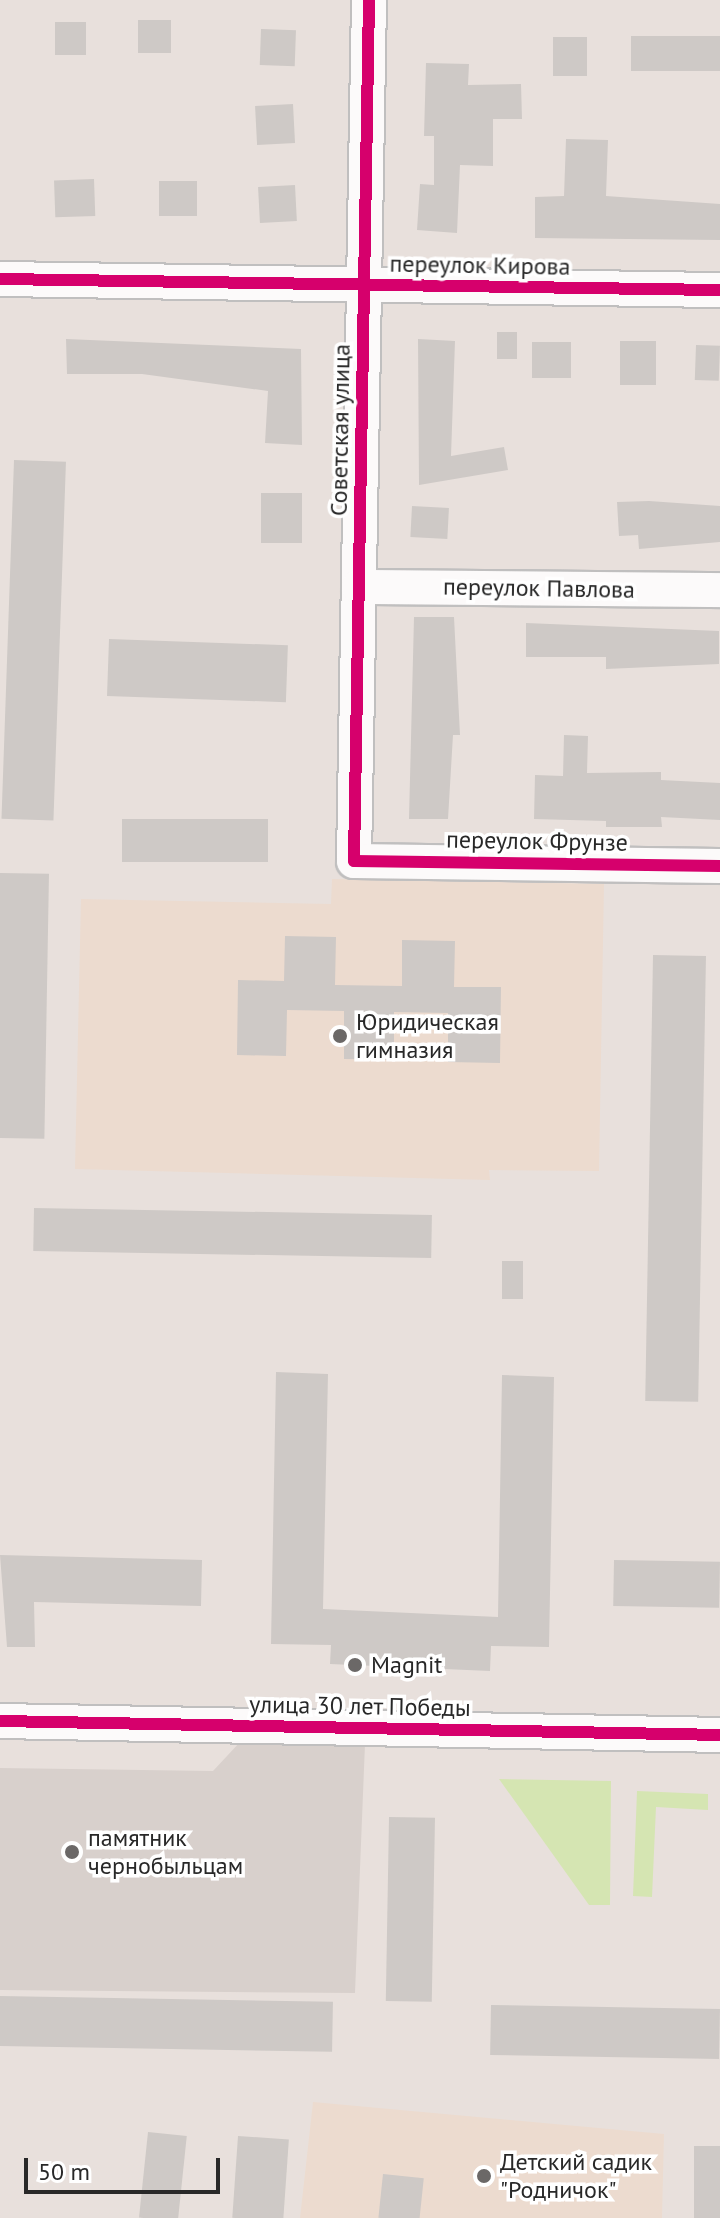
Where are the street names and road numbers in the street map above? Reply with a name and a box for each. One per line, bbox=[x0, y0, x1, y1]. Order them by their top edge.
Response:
street label: переулок Кирова bbox=[389, 249, 571, 281]
street label: Советская улица bbox=[324, 344, 356, 516]
street label: переулок Павлова bbox=[443, 572, 635, 604]
street label: переулок Фрунзе bbox=[446, 825, 628, 857]
street label: улица 30 лет Победы bbox=[249, 1690, 471, 1722]

